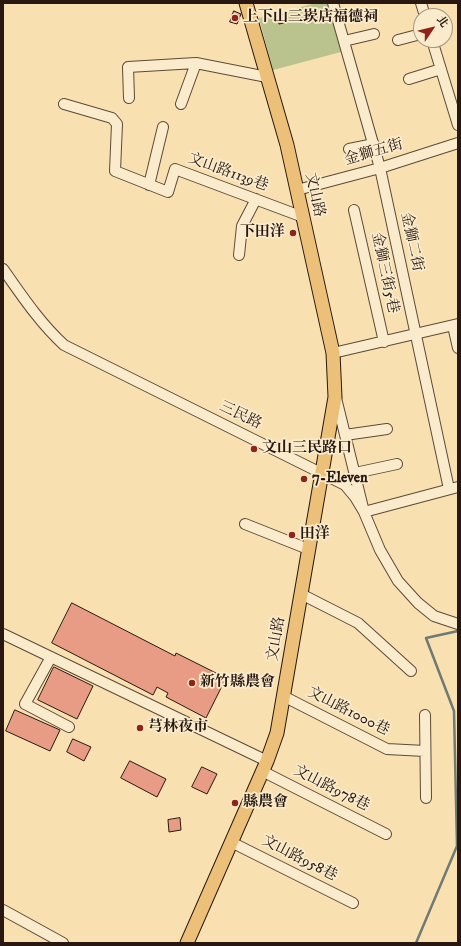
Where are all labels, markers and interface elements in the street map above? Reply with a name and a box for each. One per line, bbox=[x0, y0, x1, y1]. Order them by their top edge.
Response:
north arrow bbox=[413, 8, 453, 48]
place label: 上下山三崁店福德祠 bbox=[243, 9, 378, 27]
marker: 上下山三崁店福德祠 bbox=[230, 13, 240, 23]
text: 北 bbox=[433, 13, 451, 30]
street label: 金獅五街 bbox=[343, 136, 405, 170]
street label: 文山路1139巷 bbox=[185, 150, 271, 196]
street label: 文山路 bbox=[301, 171, 327, 219]
street label: 金獅二街 bbox=[396, 211, 426, 273]
place label: 下田洋 bbox=[240, 224, 285, 242]
marker: 下田洋 bbox=[288, 228, 298, 238]
street label: 金獅三街5巷 bbox=[367, 231, 401, 315]
street label: 三民路 bbox=[216, 398, 264, 434]
place label: 文山三民路口 bbox=[262, 440, 352, 458]
marker: 文山三民路口 bbox=[249, 444, 259, 454]
place label: 7-Eleven bbox=[312, 470, 368, 488]
marker: 7-Eleven bbox=[299, 474, 309, 484]
place label: 田洋 bbox=[300, 526, 330, 544]
marker: 田洋 bbox=[287, 530, 297, 540]
street label: 文山路 bbox=[264, 615, 290, 663]
place label: 新竹縣農會 bbox=[200, 674, 275, 692]
marker: 新竹縣農會 bbox=[187, 678, 197, 688]
street label: 文山路1000巷 bbox=[304, 684, 392, 740]
place label: 芎林夜市 bbox=[148, 719, 208, 737]
marker: 芎林夜市 bbox=[135, 723, 145, 733]
street label: 文山路978巷 bbox=[290, 762, 372, 816]
place label: 縣農會 bbox=[243, 794, 288, 812]
marker: 縣農會 bbox=[230, 798, 240, 808]
street label: 文山路958巷 bbox=[258, 832, 340, 886]

